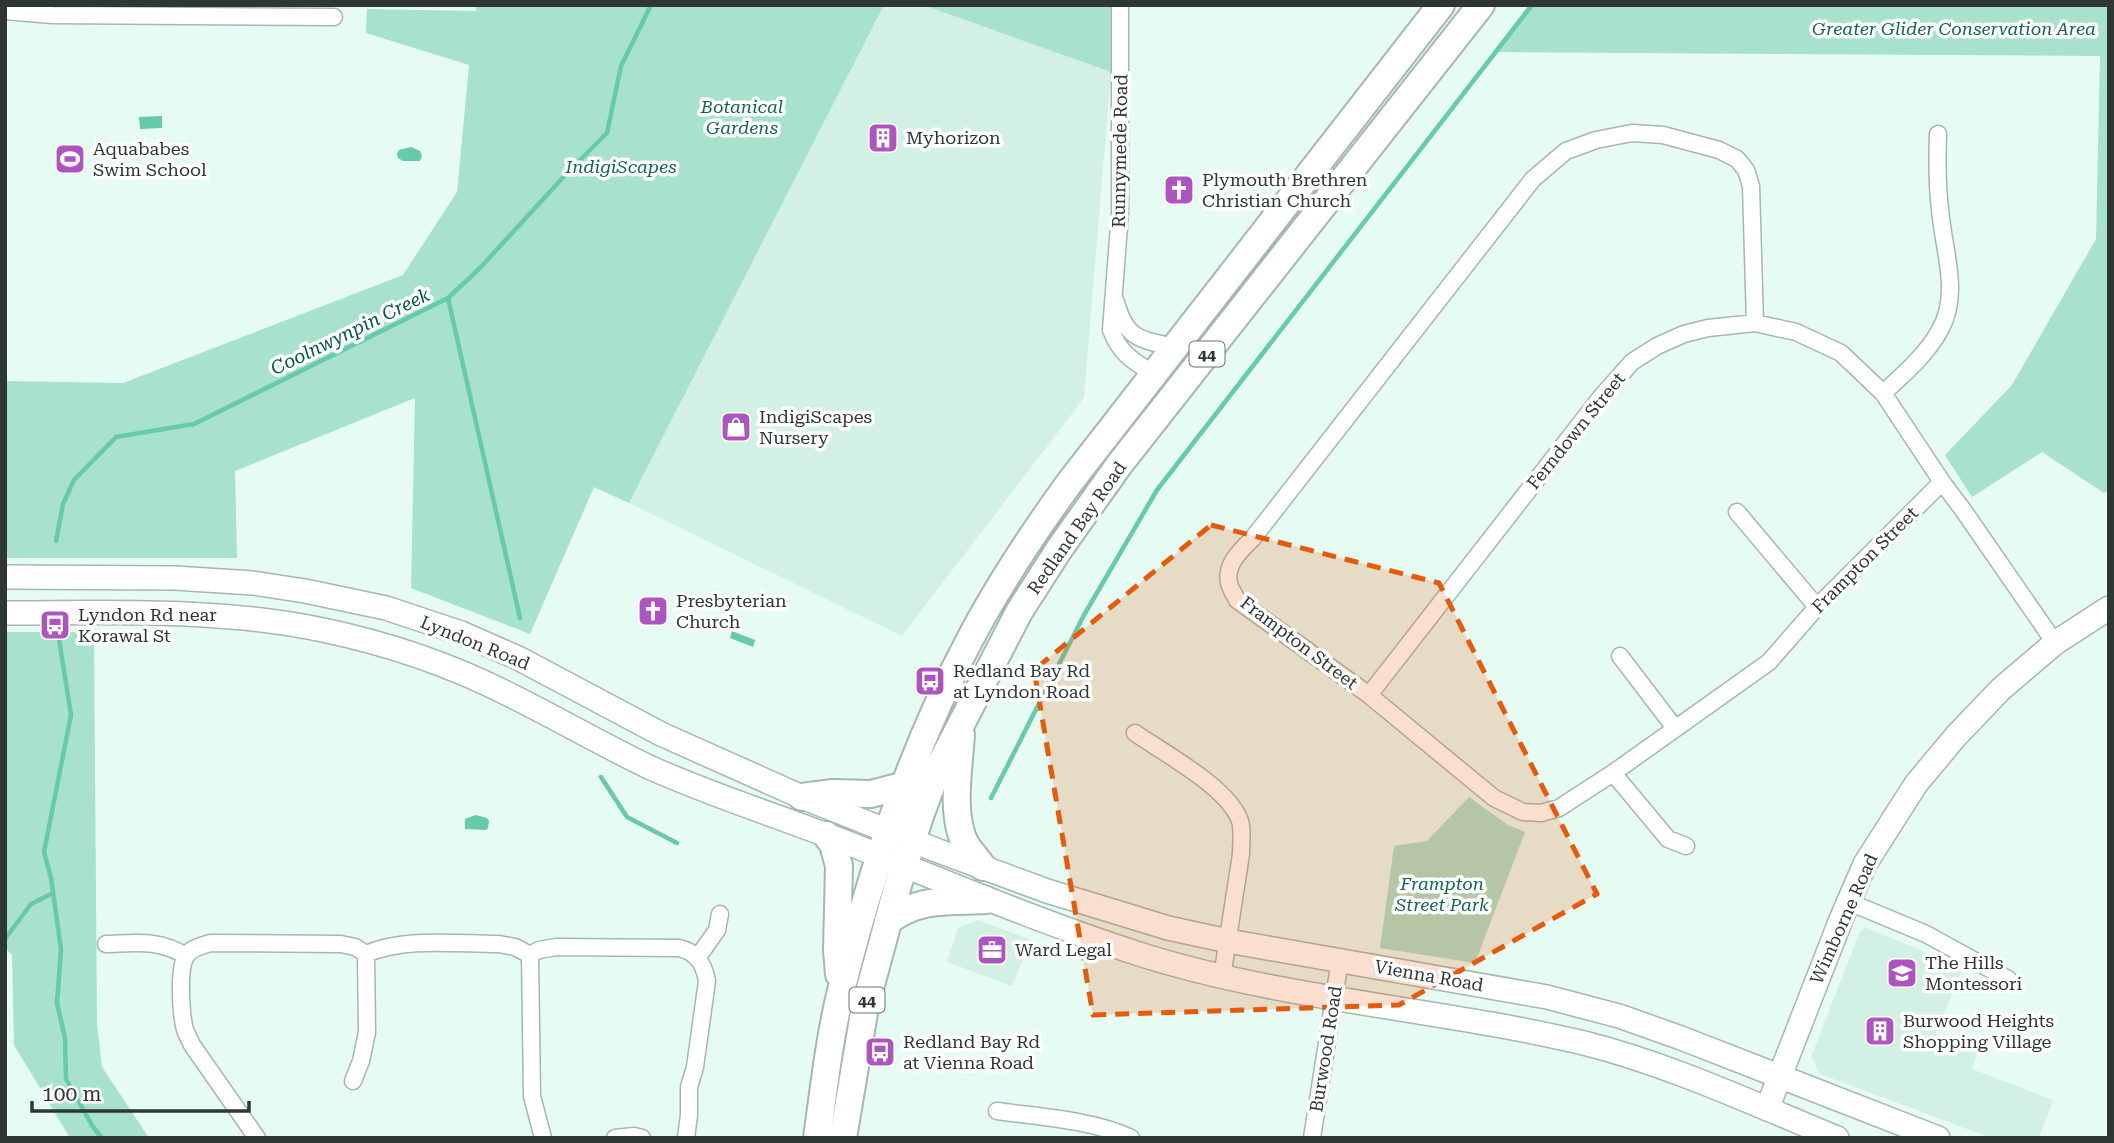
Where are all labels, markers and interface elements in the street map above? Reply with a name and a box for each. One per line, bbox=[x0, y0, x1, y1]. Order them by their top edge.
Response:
park label: Greater Glider Conservation Area bbox=[1812, 18, 2096, 39]
street label: Runnymede Road bbox=[1108, 74, 1131, 228]
park label: Botanical Gardens bbox=[700, 96, 783, 138]
building icon: Myhorizon bbox=[866, 121, 900, 155]
place label: Myhorizon bbox=[906, 127, 1001, 148]
place label: Aquababes Swim School bbox=[93, 138, 207, 180]
sports icon: Aquababes Swim School bbox=[53, 142, 87, 176]
park label: IndigiScapes bbox=[564, 156, 677, 177]
place label: Plymouth Brethren Christian Church bbox=[1202, 169, 1368, 211]
church icon: Plymouth Brethren Christian Church bbox=[1162, 173, 1196, 207]
water label: Coolnwynpin Creek bbox=[267, 283, 434, 380]
road number: 44 bbox=[1190, 342, 1224, 366]
street label: Ferndown Street bbox=[1522, 368, 1629, 493]
place label: IndigiScapes Nursery bbox=[759, 406, 872, 448]
shop icon: IndigiScapes Nursery bbox=[719, 410, 753, 444]
street label: Redland Bay Road bbox=[1023, 457, 1131, 598]
street label: Frampton Street bbox=[1807, 502, 1922, 617]
place label: Presbyterian Church bbox=[676, 590, 787, 632]
street label: Frampton Street bbox=[1237, 592, 1362, 694]
church icon: Presbyterian Church bbox=[636, 594, 670, 628]
place label: Lyndon Rd near Korawal St bbox=[78, 604, 217, 646]
bus stop icon: Lyndon Rd near Korawal St bbox=[38, 608, 72, 642]
street label: Lyndon Road bbox=[417, 611, 533, 674]
place label: Redland Bay Rd at Lyndon Road bbox=[953, 660, 1090, 702]
bus stop icon: Redland Bay Rd at Lyndon Road bbox=[913, 664, 947, 698]
street label: Wimborne Road bbox=[1805, 850, 1882, 987]
park label: Frampton Street Park bbox=[1394, 873, 1489, 915]
office icon: Ward Legal bbox=[975, 933, 1009, 967]
place label: Ward Legal bbox=[1015, 939, 1112, 960]
place label: The Hills Montessori bbox=[1925, 952, 2022, 994]
street label: Vienna Road bbox=[1373, 956, 1486, 995]
school or university icon: The Hills Montessori bbox=[1885, 956, 1919, 990]
street label: Burwood Road bbox=[1305, 984, 1346, 1114]
road number: 44 bbox=[850, 988, 884, 1012]
place label: Burwood Heights Shopping Village bbox=[1903, 1010, 2054, 1052]
building icon: Burwood Heights Shopping Village bbox=[1863, 1014, 1897, 1048]
place label: Redland Bay Rd at Vienna Road bbox=[903, 1031, 1040, 1073]
bus stop icon: Redland Bay Rd at Vienna Road bbox=[863, 1035, 897, 1069]
scale bar bbox=[32, 1070, 248, 1114]
text: 100 m bbox=[42, 1082, 102, 1106]

